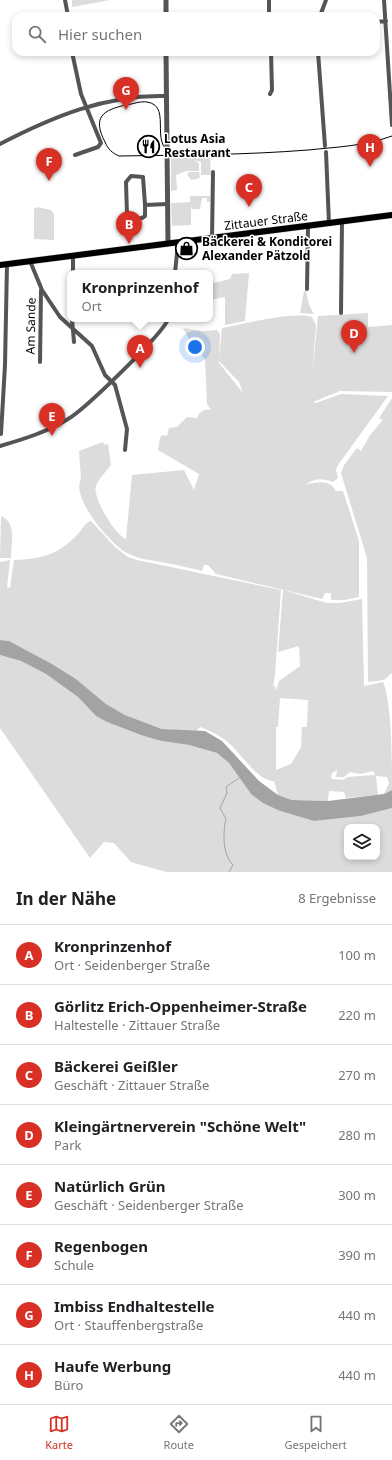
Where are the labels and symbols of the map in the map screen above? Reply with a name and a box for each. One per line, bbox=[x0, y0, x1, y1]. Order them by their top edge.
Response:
pin: G bbox=[113, 77, 139, 110]
place label: Lotus Asia Restaurant bbox=[164, 130, 231, 161]
restaurant icon: Lotus Asia Restaurant bbox=[135, 133, 161, 159]
pin: H bbox=[357, 134, 383, 167]
pin: F bbox=[36, 148, 62, 181]
pin: C bbox=[236, 174, 262, 207]
street label: Zittauer Straße bbox=[223, 207, 309, 234]
pin: B bbox=[116, 211, 142, 244]
place label: Bäckerei & Konditorei Alexander Pätzold bbox=[202, 233, 332, 264]
shop icon: Bäckerei & Konditorei Alexander Pätzold bbox=[174, 236, 200, 262]
street label: Am Sande bbox=[22, 297, 39, 355]
pin: D bbox=[341, 320, 367, 353]
pin: A bbox=[127, 335, 153, 368]
your location bbox=[185, 337, 205, 357]
pin: E bbox=[39, 403, 65, 436]

